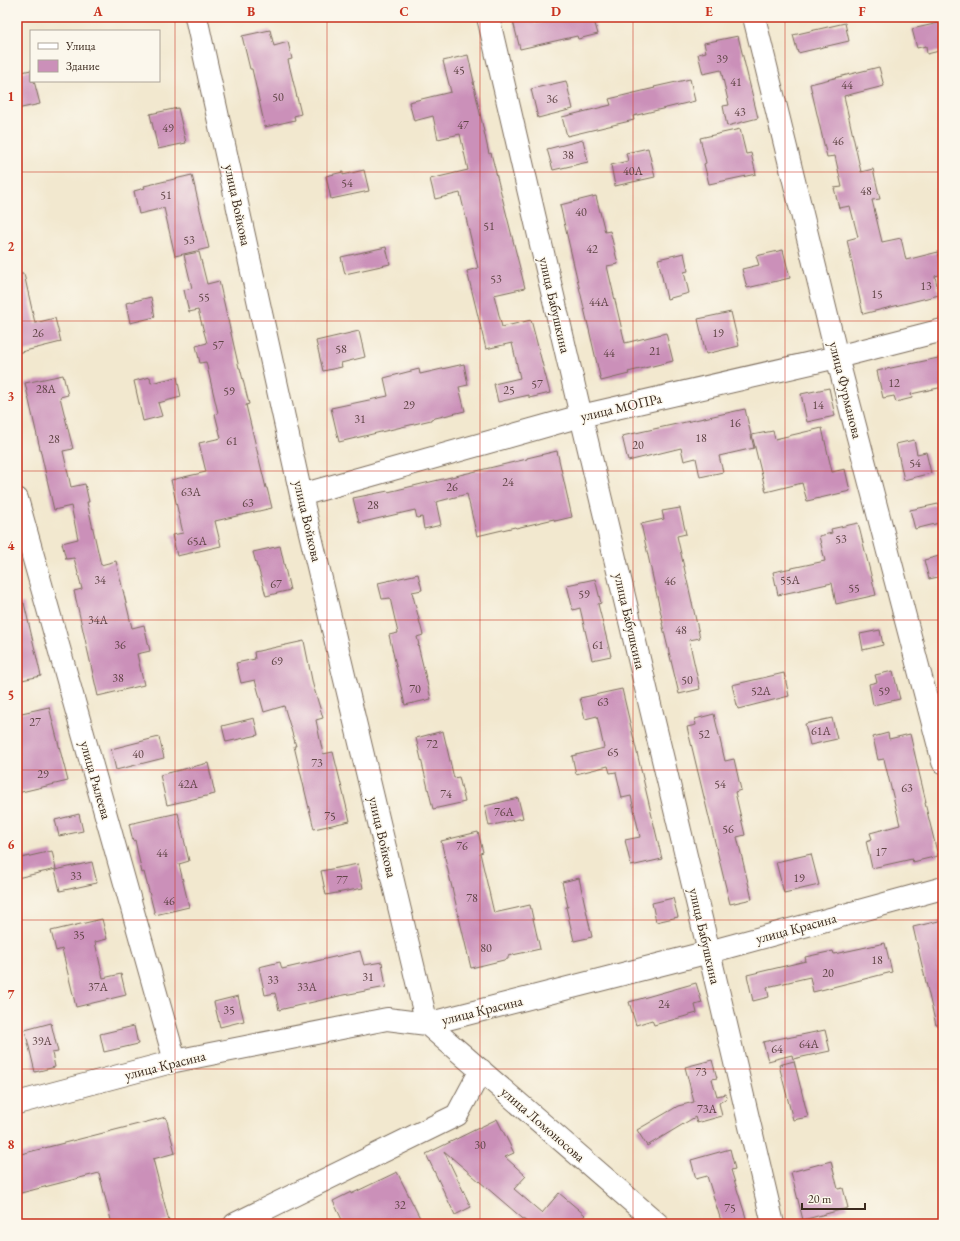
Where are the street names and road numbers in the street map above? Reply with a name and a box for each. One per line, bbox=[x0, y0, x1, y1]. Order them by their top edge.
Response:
street label: улица Войкова bbox=[221, 163, 256, 248]
street label: улица Бабушкина bbox=[535, 255, 575, 355]
street label: улица Фурманова bbox=[825, 340, 867, 441]
street label: улица МОПРа bbox=[579, 389, 664, 425]
street label: улица Войкова bbox=[290, 479, 326, 564]
street label: улица Бабушкина bbox=[610, 571, 650, 671]
street label: улица Рылеева bbox=[76, 739, 116, 822]
street label: улица Войкова bbox=[365, 795, 401, 880]
street label: улица Бабушкина bbox=[685, 886, 725, 986]
street label: улица Красина bbox=[754, 908, 839, 947]
street label: улица Красина bbox=[440, 991, 525, 1029]
street label: улица Красина bbox=[123, 1046, 208, 1084]
street label: улица Ломоносова bbox=[497, 1082, 589, 1166]

